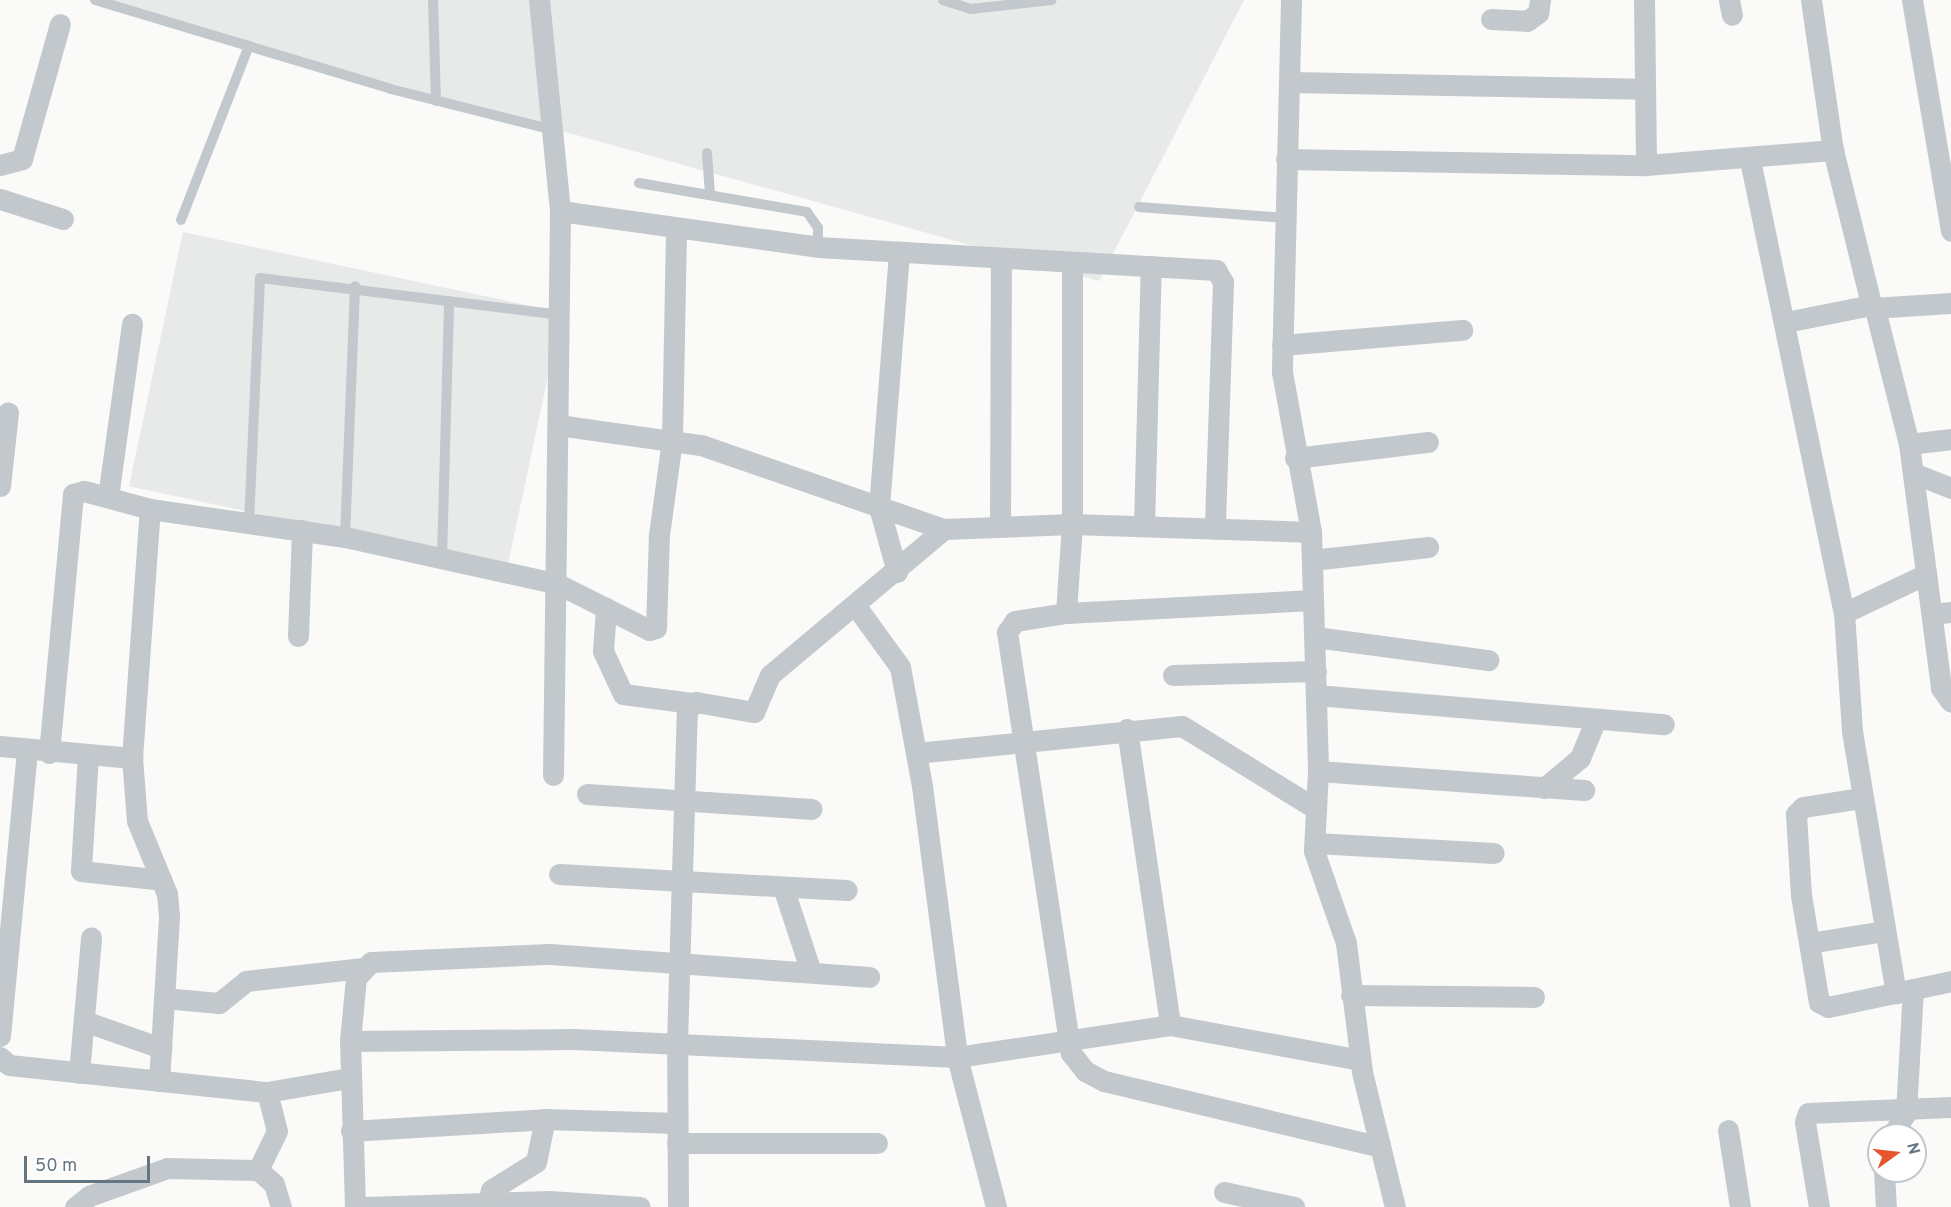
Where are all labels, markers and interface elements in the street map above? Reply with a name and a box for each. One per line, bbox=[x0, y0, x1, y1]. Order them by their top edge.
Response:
north arrow bbox=[1867, 1123, 1927, 1183]
text: N bbox=[1901, 1141, 1924, 1157]
scale bar bbox=[27, 1144, 153, 1182]
text: 50 m bbox=[35, 1155, 77, 1178]

